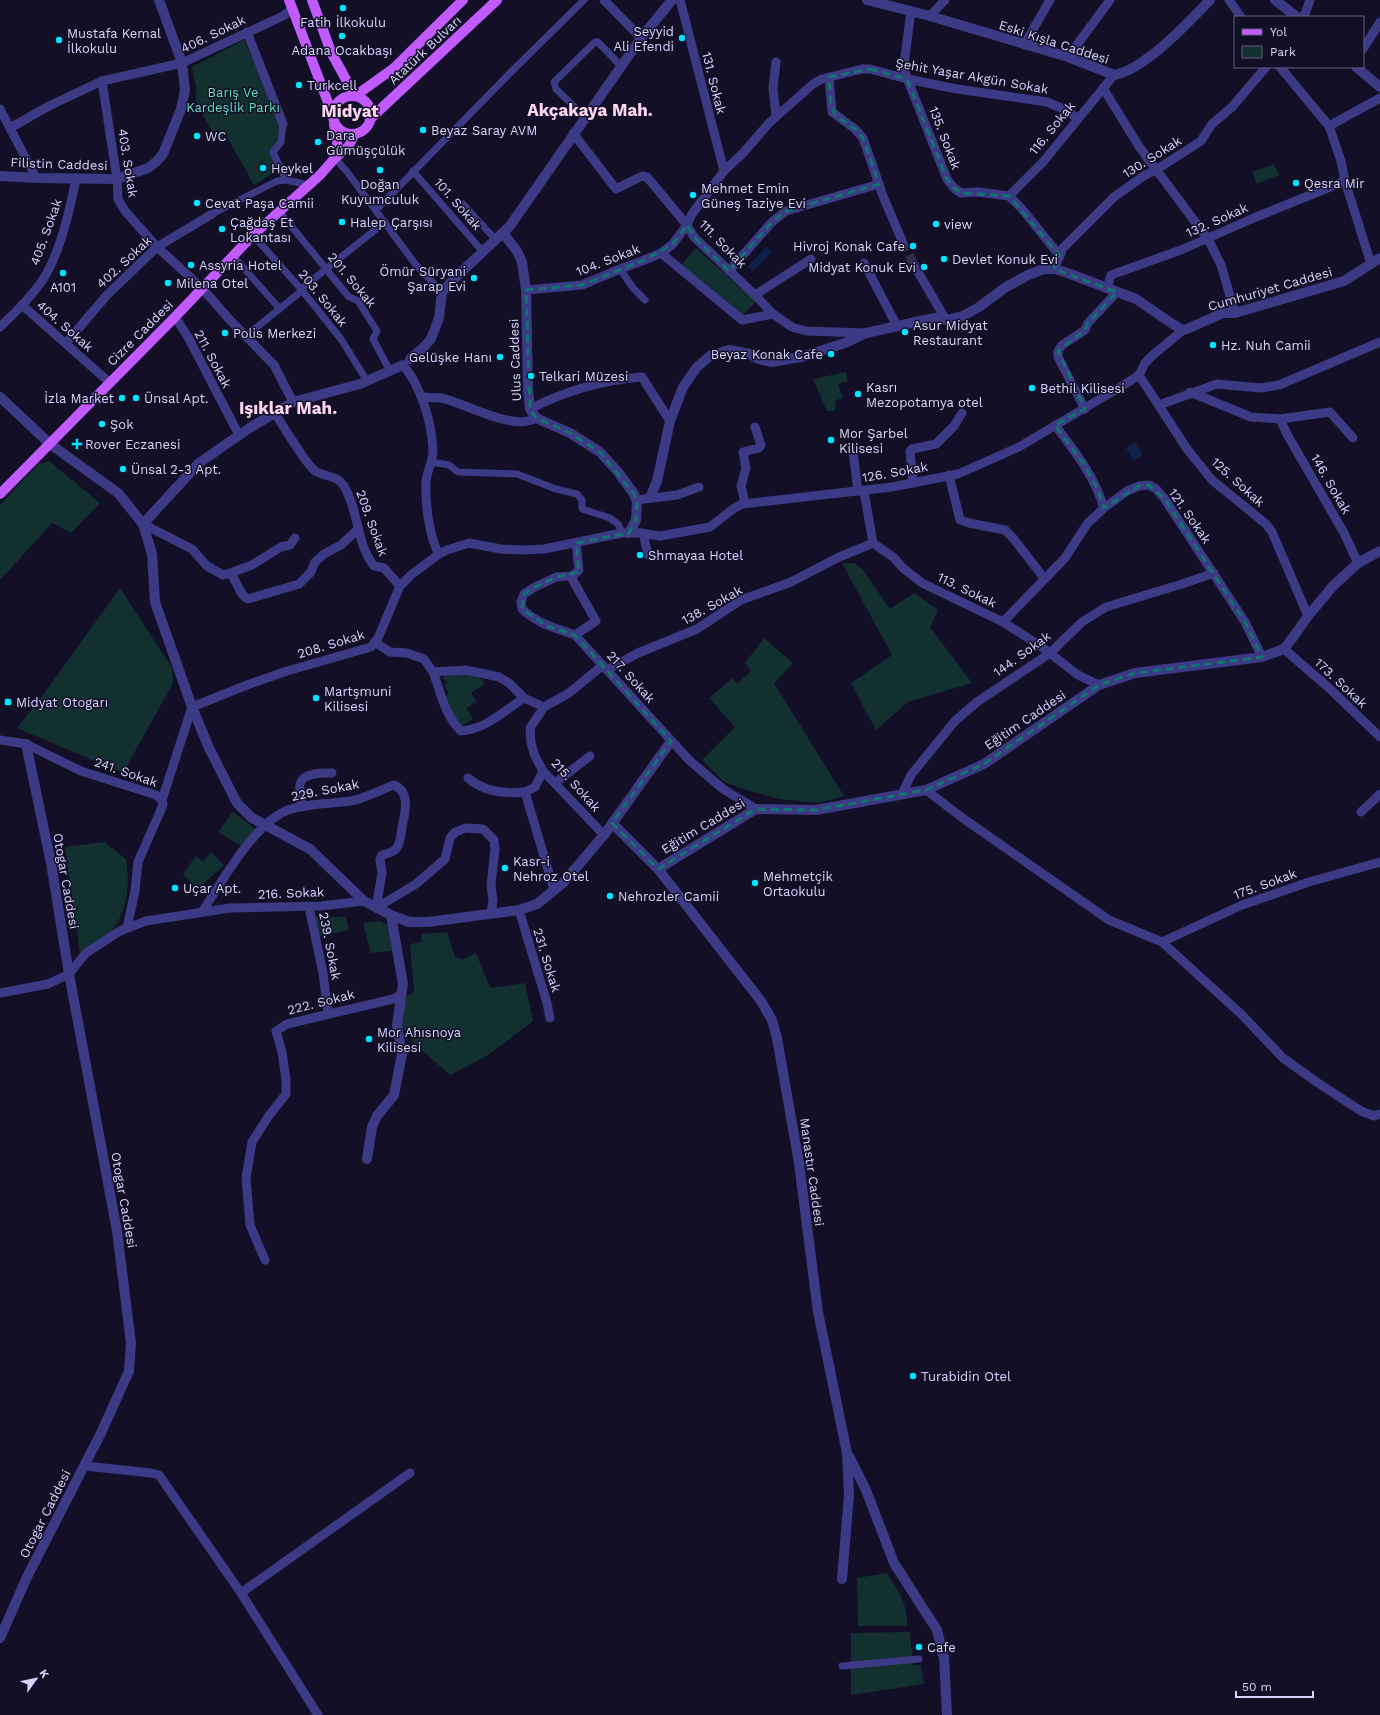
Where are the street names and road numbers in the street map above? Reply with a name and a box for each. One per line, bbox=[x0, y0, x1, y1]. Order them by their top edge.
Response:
street label: 406. Sokak bbox=[178, 12, 248, 56]
street label: Atatürk Bulvarı bbox=[386, 12, 464, 88]
street label: Eski Kışla Caddesi bbox=[997, 17, 1111, 67]
street label: 131. Sokak bbox=[699, 50, 729, 116]
street label: Şehit Yaşar Akgün Sokak bbox=[894, 55, 1050, 97]
street label: 116. Sokak bbox=[1026, 98, 1078, 158]
street label: 135. Sokak bbox=[926, 104, 964, 172]
street label: 403. Sokak bbox=[115, 128, 141, 199]
street label: 130. Sokak bbox=[1120, 133, 1185, 181]
street label: Filistin Caddesi bbox=[10, 155, 108, 173]
street label: 101. Sokak bbox=[431, 175, 485, 234]
street label: 405. Sokak bbox=[27, 196, 65, 267]
street label: 132. Sokak bbox=[1184, 199, 1251, 240]
street label: 111. Sokak bbox=[696, 217, 750, 272]
street label: 402. Sokak bbox=[93, 232, 155, 291]
street label: 104. Sokak bbox=[574, 241, 643, 279]
street label: 201. Sokak bbox=[325, 250, 380, 311]
street label: Cumhuriyet Caddesi bbox=[1206, 264, 1334, 314]
street label: 203. Sokak bbox=[295, 266, 351, 330]
street label: 404. Sokak bbox=[34, 297, 97, 355]
street label: Cizre Caddesi bbox=[104, 297, 176, 369]
street label: Ulus Caddesi bbox=[506, 318, 524, 402]
street label: 211. Sokak bbox=[191, 327, 235, 391]
street label: 146. Sokak bbox=[1308, 451, 1355, 517]
street label: 125. Sokak bbox=[1208, 454, 1268, 510]
street label: 126. Sokak bbox=[861, 459, 930, 485]
street label: 121. Sokak bbox=[1166, 486, 1215, 547]
street label: 209. Sokak bbox=[353, 488, 391, 559]
street label: 113. Sokak bbox=[935, 569, 999, 611]
street label: 138. Sokak bbox=[679, 582, 745, 628]
street label: 208. Sokak bbox=[295, 626, 367, 661]
street label: 144. Sokak bbox=[991, 628, 1054, 680]
street label: 217. Sokak bbox=[604, 648, 659, 707]
street label: 173. Sokak bbox=[1312, 655, 1371, 711]
street label: Eğitim Caddesi bbox=[982, 687, 1068, 753]
street label: 241. Sokak bbox=[92, 754, 160, 790]
street label: 215. Sokak bbox=[548, 755, 604, 815]
street label: 229. Sokak bbox=[290, 776, 361, 804]
street label: Eğitim Caddesi bbox=[659, 795, 747, 857]
street label: Otogar Caddesi bbox=[50, 832, 82, 930]
street label: 175. Sokak bbox=[1231, 865, 1299, 902]
street label: 216. Sokak bbox=[257, 884, 325, 902]
street label: 239. Sokak bbox=[316, 911, 344, 982]
street label: 231. Sokak bbox=[530, 926, 564, 994]
street label: 222. Sokak bbox=[286, 986, 357, 1018]
street label: Manastır Caddesi bbox=[797, 1117, 827, 1227]
street label: Otogar Caddesi bbox=[108, 1151, 140, 1249]
street label: Otogar Caddesi bbox=[16, 1467, 74, 1561]

